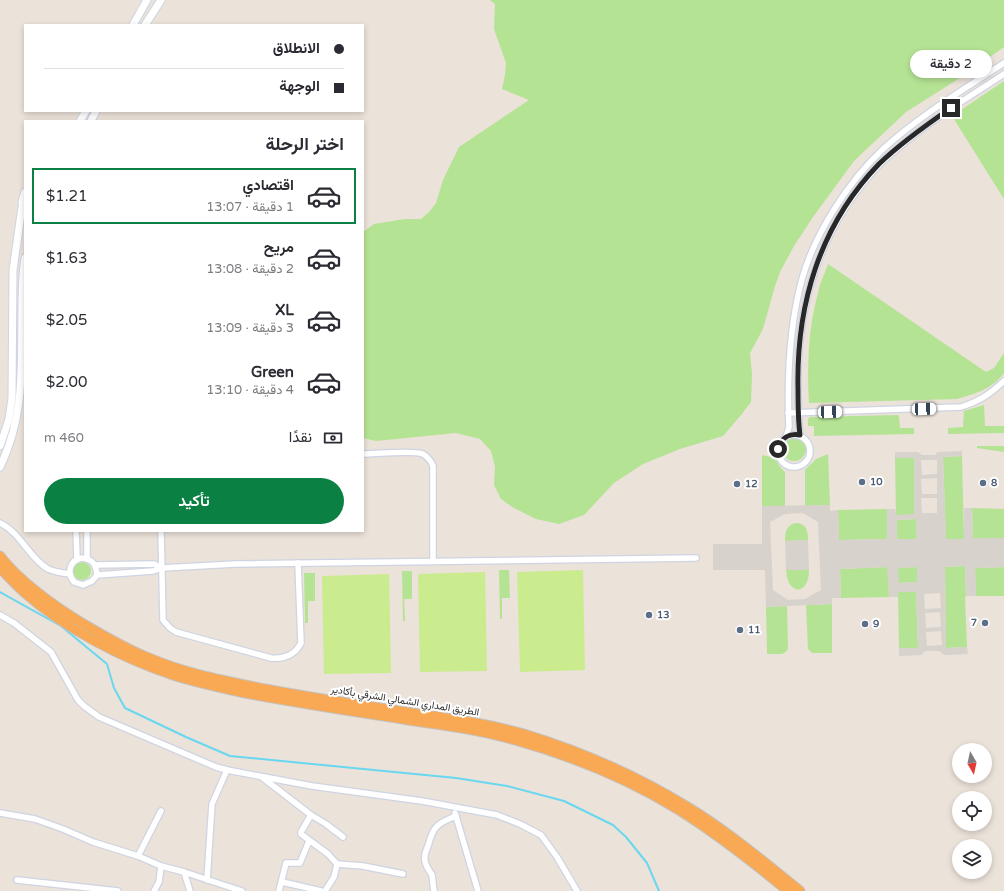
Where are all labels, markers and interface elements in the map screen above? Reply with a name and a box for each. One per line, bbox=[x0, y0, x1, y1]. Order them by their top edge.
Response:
text: الانطلاق bbox=[273, 39, 320, 57]
callout: 2 دقيقة bbox=[910, 50, 992, 78]
text: 2 دقيقة bbox=[930, 56, 972, 72]
text: الوجهة bbox=[279, 77, 320, 95]
route end bbox=[942, 99, 960, 117]
text: اختر الرحلة bbox=[266, 133, 344, 155]
text: اقتصادي bbox=[242, 176, 294, 194]
icon: car bbox=[306, 178, 342, 214]
text: $1.21 bbox=[46, 187, 87, 205]
text: 1 دقيقة · 13:07 bbox=[206, 199, 294, 215]
text: مريح bbox=[264, 238, 294, 256]
icon: car bbox=[306, 240, 342, 276]
text: $1.63 bbox=[46, 249, 87, 267]
text: 2 دقيقة · 13:08 bbox=[206, 261, 294, 277]
text: XL bbox=[275, 301, 294, 319]
icon: car bbox=[306, 302, 342, 338]
text: $2.05 bbox=[46, 311, 87, 329]
text: 3 دقيقة · 13:09 bbox=[206, 320, 294, 336]
text: Green bbox=[251, 363, 294, 381]
icon: car bbox=[306, 364, 342, 400]
text: $2.00 bbox=[46, 373, 87, 391]
text: 4 دقيقة · 13:10 bbox=[206, 382, 294, 398]
car bbox=[912, 403, 936, 415]
car bbox=[818, 406, 842, 418]
icon: cash bbox=[322, 427, 344, 449]
text: نقدًا bbox=[289, 428, 312, 446]
text: 460 m bbox=[44, 430, 84, 446]
route start bbox=[769, 440, 787, 458]
place label: 10 bbox=[870, 476, 883, 488]
marker: 10 bbox=[857, 477, 867, 487]
place label: 8 bbox=[991, 477, 998, 489]
button: تأكيد bbox=[44, 478, 344, 524]
place label: 12 bbox=[745, 478, 758, 490]
marker: 8 bbox=[978, 478, 988, 488]
marker: 12 bbox=[732, 479, 742, 489]
place label: 13 bbox=[657, 609, 670, 621]
marker: 13 bbox=[644, 610, 654, 620]
place label: 7 bbox=[971, 617, 977, 629]
place label: 9 bbox=[873, 618, 879, 630]
marker: 7 bbox=[980, 618, 990, 628]
marker: 9 bbox=[860, 619, 870, 629]
place label: 11 bbox=[748, 624, 761, 636]
marker: 11 bbox=[735, 625, 745, 635]
street label: الطريق المداري الشمالي الشرقي بأكادير bbox=[329, 683, 480, 721]
north arrow bbox=[952, 743, 992, 783]
map controls bbox=[952, 743, 992, 879]
button: locate bbox=[952, 791, 992, 831]
button: layers bbox=[952, 839, 992, 879]

